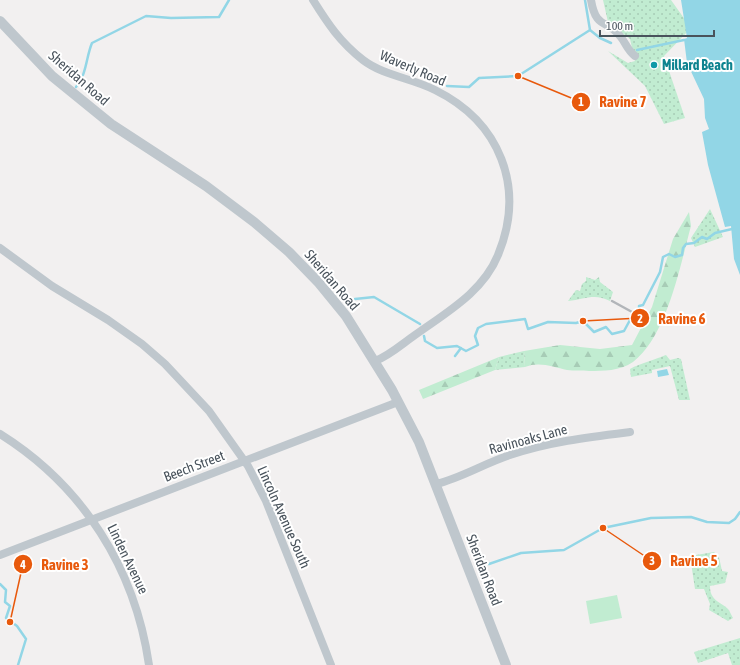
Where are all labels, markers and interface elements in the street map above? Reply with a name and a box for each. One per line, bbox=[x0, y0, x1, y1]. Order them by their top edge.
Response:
scale bar bbox=[600, 12, 714, 38]
text: 100 m bbox=[606, 19, 633, 33]
street label: Sheridan Road bbox=[45, 47, 113, 109]
street label: Waverly Road bbox=[377, 47, 449, 89]
place label: Millard Beach bbox=[662, 57, 733, 73]
marker: Millard Beach bbox=[649, 60, 659, 70]
callout: Ravine 7 bbox=[571, 88, 654, 115]
text: Ravine 7 bbox=[599, 93, 647, 110]
text: 1 bbox=[578, 95, 584, 109]
street label: Sheridan Road bbox=[301, 246, 363, 314]
callout: Ravine 6 bbox=[630, 305, 714, 332]
text: Ravine 6 bbox=[658, 310, 706, 327]
text: 2 bbox=[637, 312, 643, 326]
street label: Ravinoaks Lane bbox=[487, 421, 569, 457]
street label: Beech Street bbox=[161, 447, 227, 485]
street label: Lincoln Avenue South bbox=[254, 463, 314, 571]
street label: Linden Avenue bbox=[104, 521, 152, 597]
street label: Sheridan Road bbox=[463, 532, 505, 608]
callout: Ravine 5 bbox=[642, 547, 725, 574]
callout: Ravine 3 bbox=[13, 551, 96, 578]
text: Ravine 5 bbox=[670, 552, 718, 569]
text: 3 bbox=[649, 554, 655, 568]
text: Ravine 3 bbox=[41, 556, 89, 573]
text: 4 bbox=[19, 558, 26, 572]

